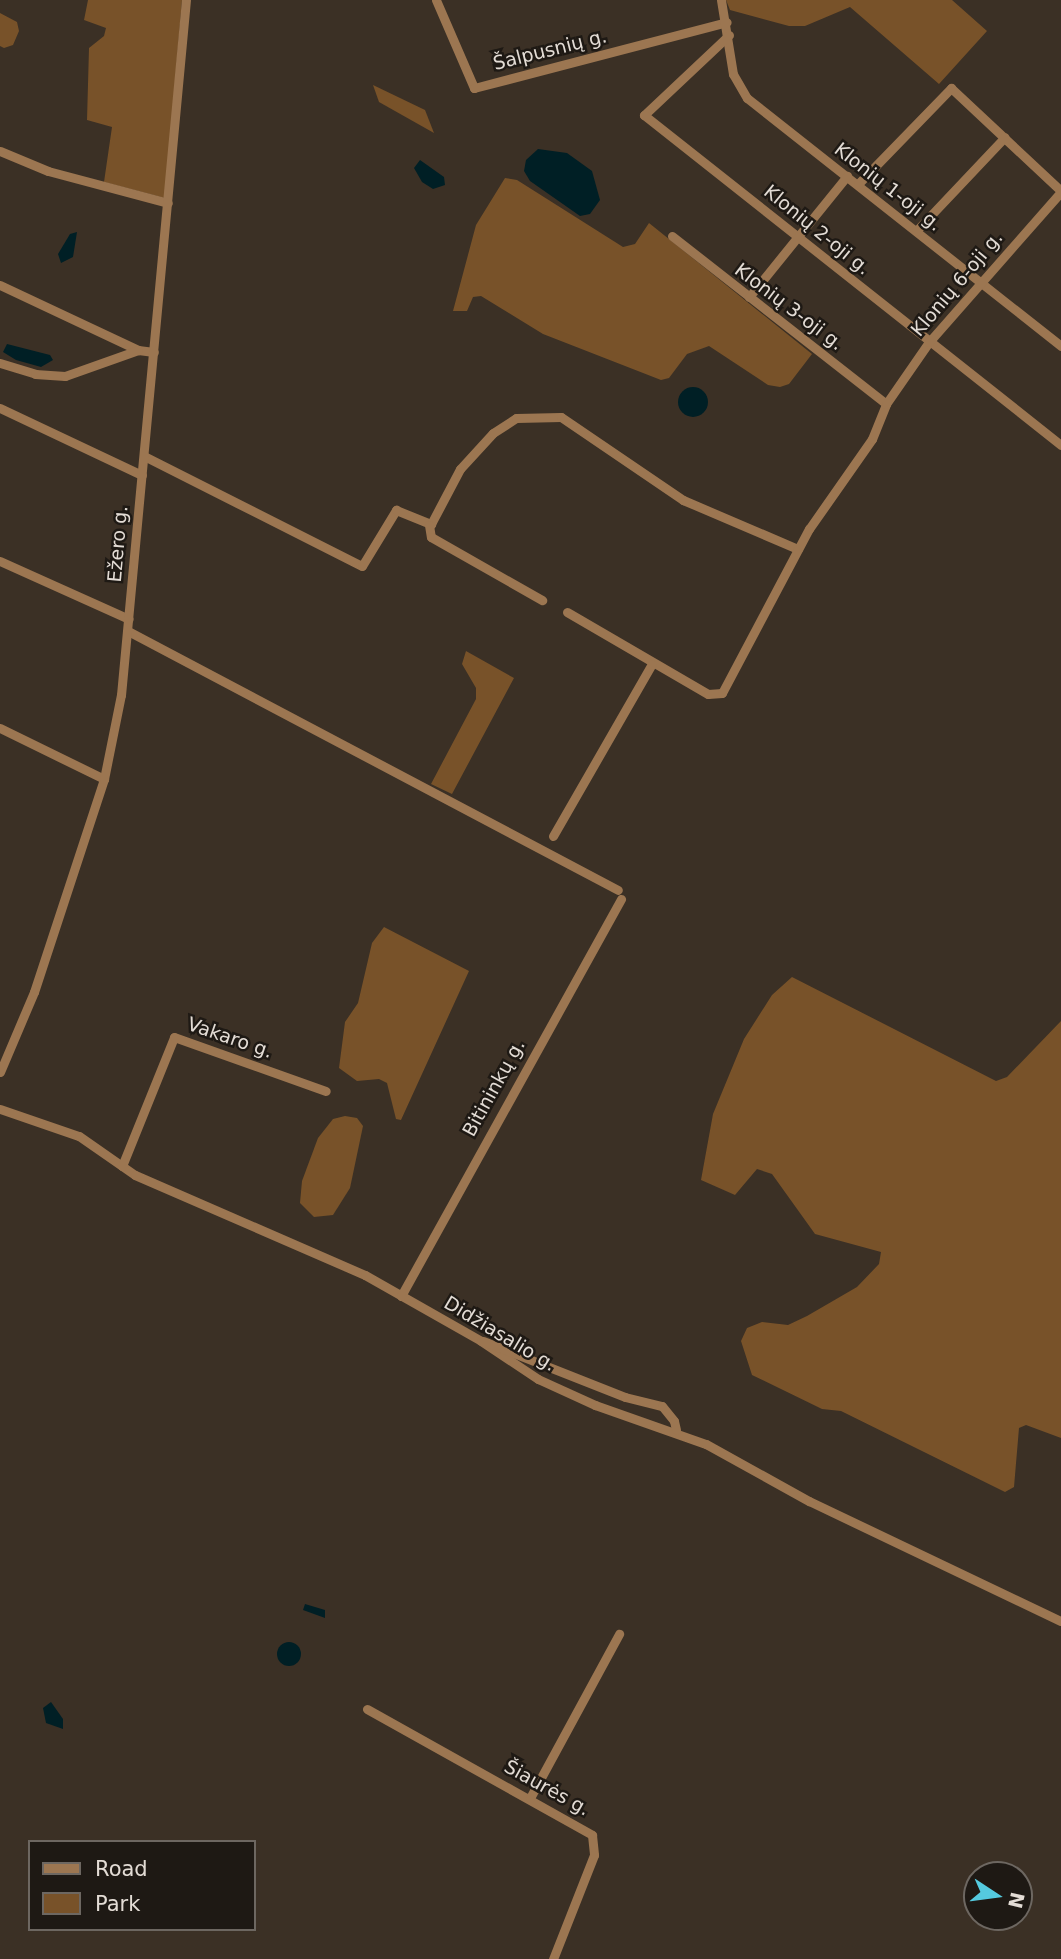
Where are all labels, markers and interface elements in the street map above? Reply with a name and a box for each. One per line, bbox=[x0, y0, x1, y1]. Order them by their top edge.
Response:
street label: Šalpusnių g. bbox=[491, 25, 609, 75]
street label: Klonių 1-oji g. bbox=[830, 138, 946, 236]
street label: Klonių 2-oji g. bbox=[759, 180, 875, 280]
street label: Klonių 6-oji g. bbox=[906, 227, 1008, 341]
street label: Klonių 3-oji g. bbox=[730, 259, 848, 355]
street label: Ežero g. bbox=[103, 505, 133, 583]
street label: Vakaro g. bbox=[184, 1013, 276, 1063]
street label: Bitininkų g. bbox=[458, 1035, 530, 1141]
street label: Didžiasalio g. bbox=[440, 1292, 560, 1376]
street label: Šiaurės g. bbox=[500, 1755, 594, 1821]
legend bbox=[28, 1840, 256, 1931]
text: Road bbox=[95, 1857, 148, 1881]
north arrow bbox=[963, 1861, 1033, 1931]
text: N bbox=[1004, 1890, 1029, 1910]
text: Park bbox=[95, 1892, 140, 1916]

